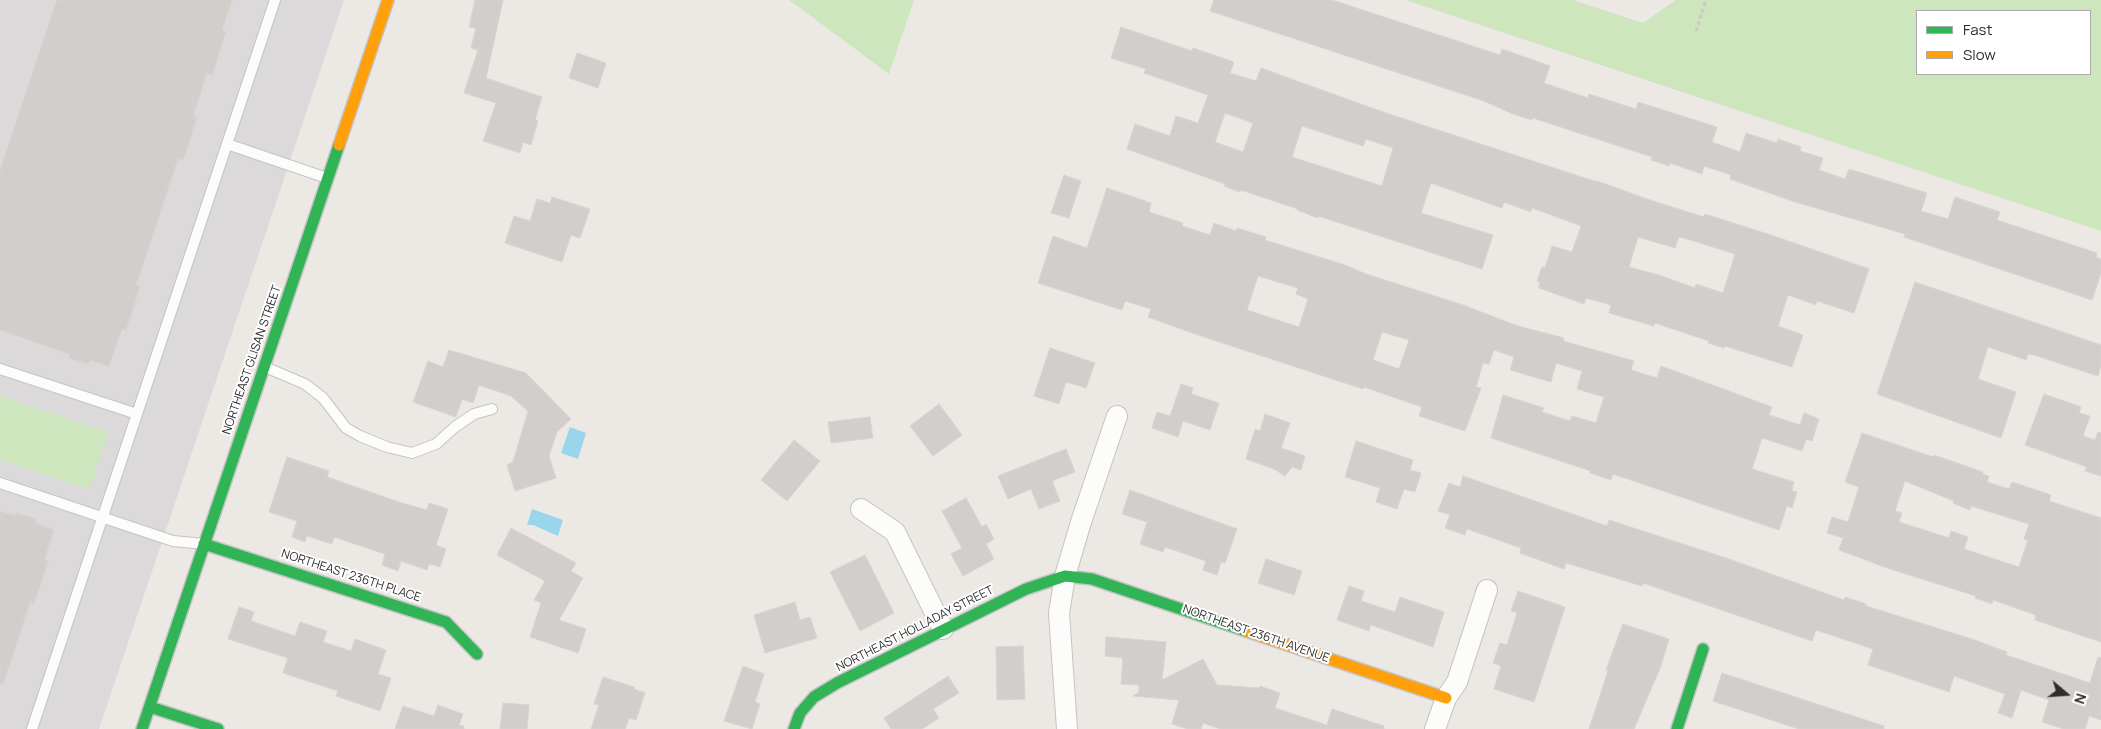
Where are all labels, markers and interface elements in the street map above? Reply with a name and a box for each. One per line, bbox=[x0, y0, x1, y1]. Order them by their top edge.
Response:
legend bbox=[1916, 10, 2091, 75]
text: Fast bbox=[1963, 19, 1992, 40]
text: Slow bbox=[1963, 44, 1996, 65]
street label: NORTHEAST GLISAN STREET bbox=[220, 283, 284, 437]
street label: NORTHEAST 236TH PLACE bbox=[279, 547, 423, 605]
street label: NORTHEAST HOLLADAY STREET bbox=[834, 583, 996, 675]
street label: NORTHEAST 236TH AVENUE bbox=[1181, 602, 1331, 666]
north arrow bbox=[2041, 669, 2091, 719]
text: N bbox=[2070, 691, 2091, 707]

